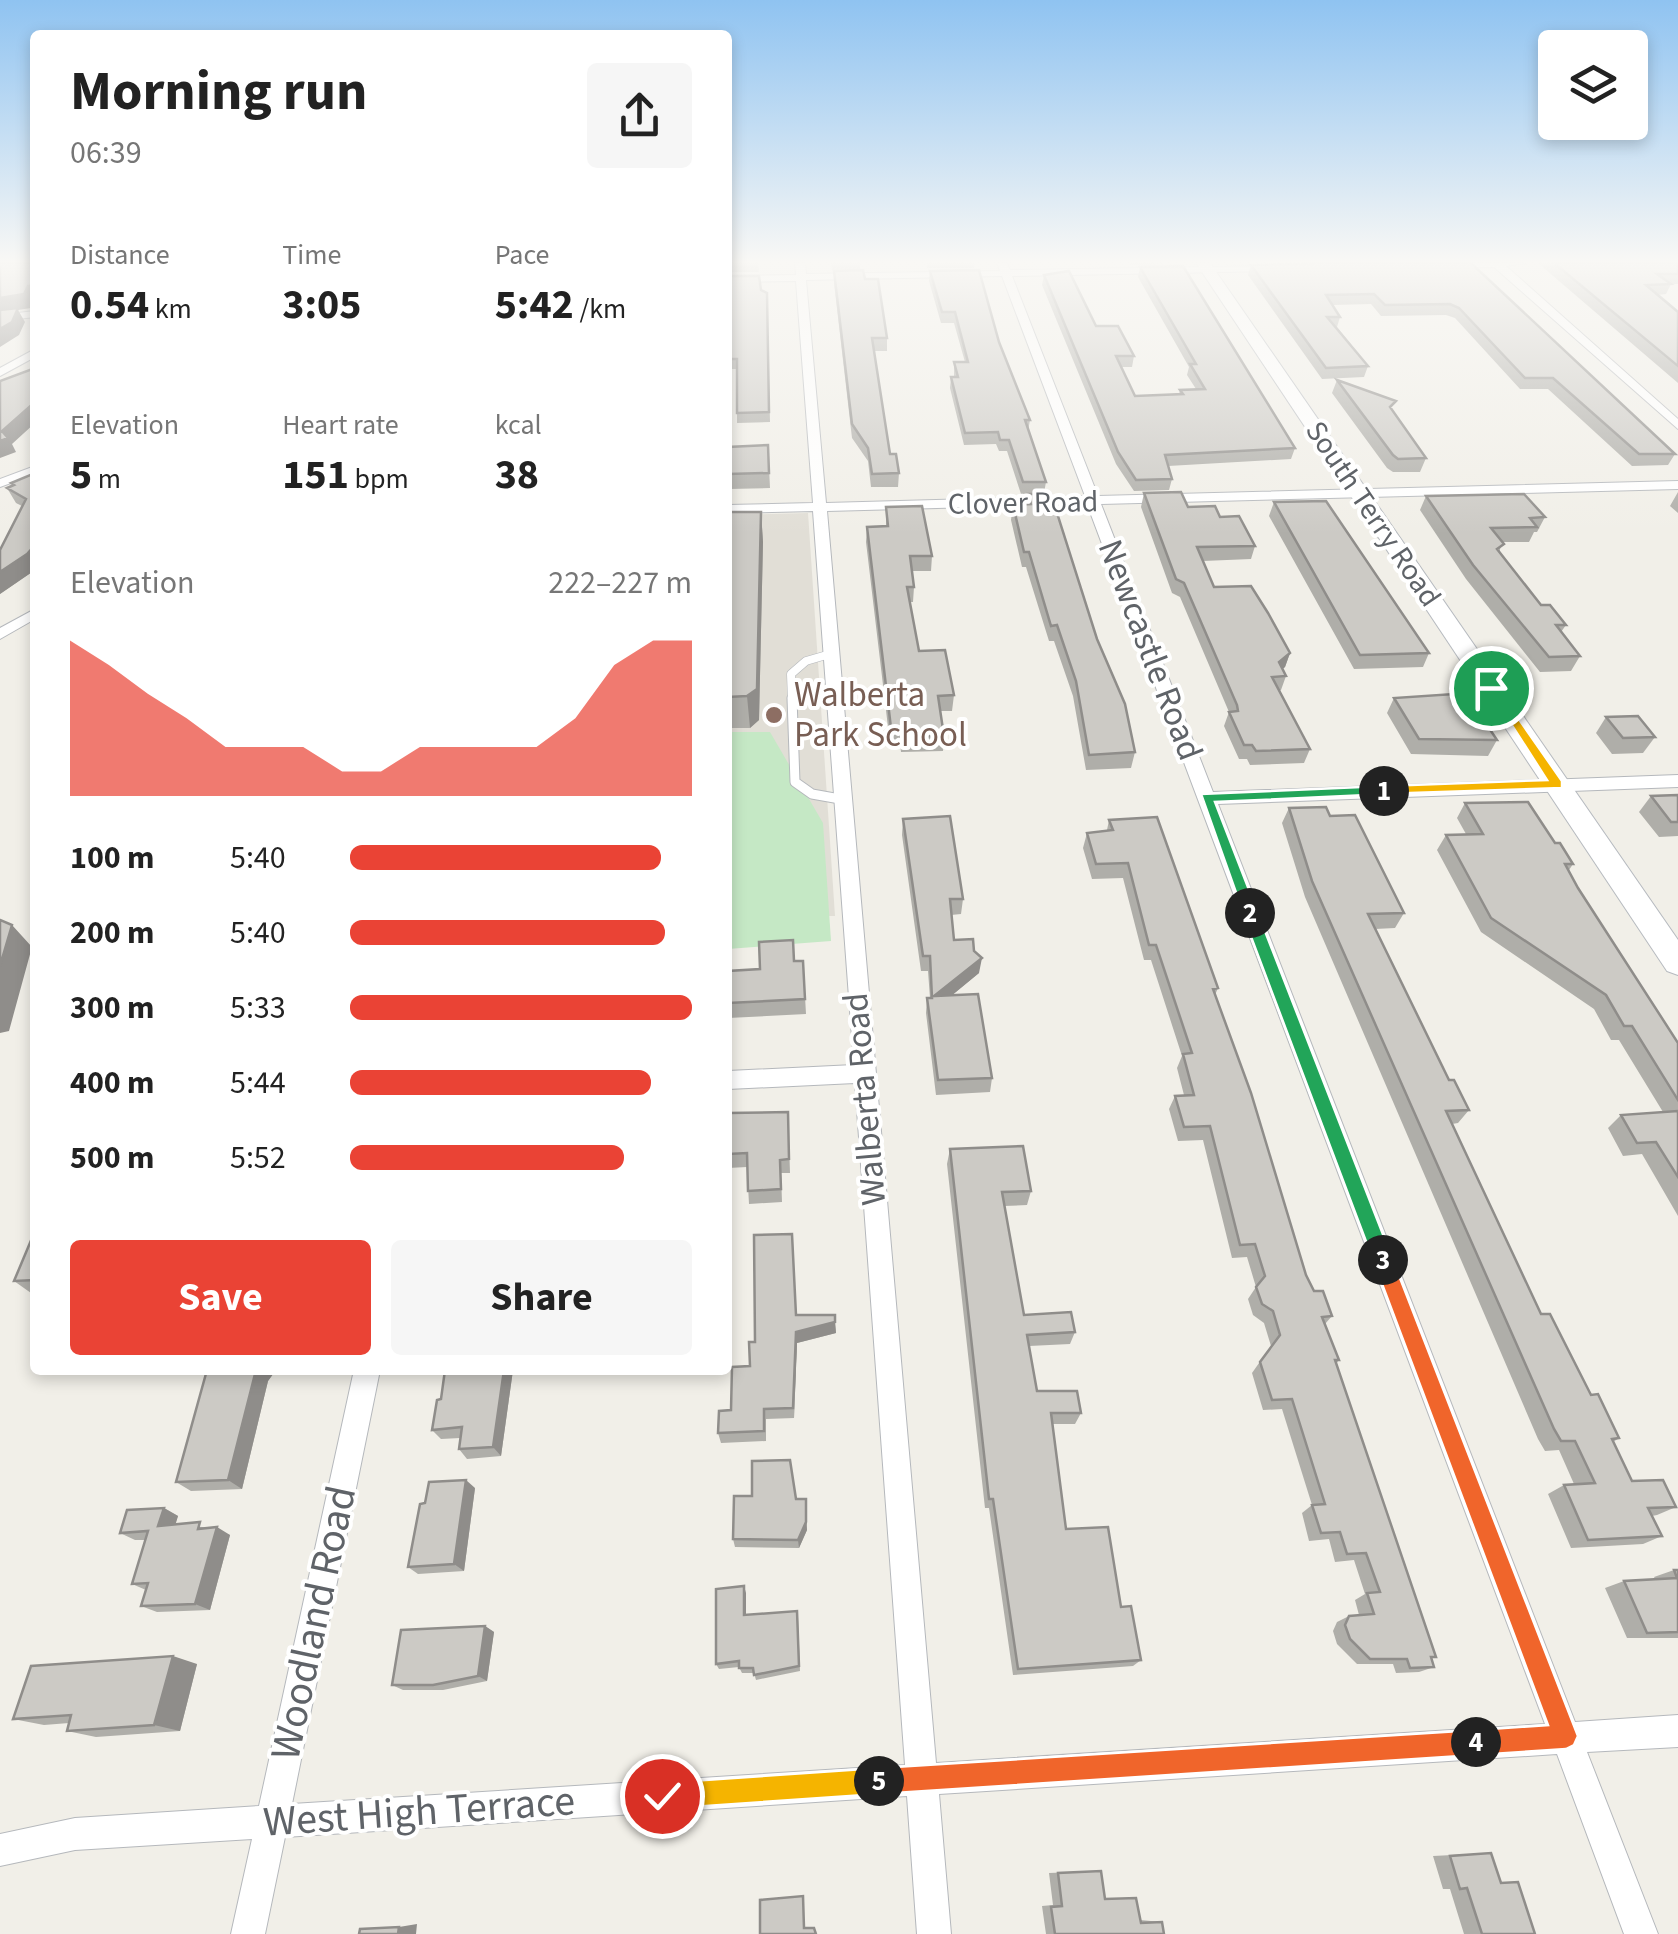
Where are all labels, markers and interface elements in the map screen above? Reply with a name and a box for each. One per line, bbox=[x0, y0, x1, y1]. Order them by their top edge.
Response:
map controls bbox=[1538, 30, 1648, 140]
button: layers bbox=[1538, 30, 1648, 140]
text: Morning run bbox=[70, 53, 367, 131]
button: share bbox=[587, 63, 692, 168]
text: 06:39 bbox=[70, 130, 142, 176]
text: Distance bbox=[70, 235, 170, 275]
text: Time bbox=[282, 235, 341, 275]
text: Pace bbox=[495, 235, 550, 275]
text: 0.54 bbox=[70, 275, 149, 335]
text: 3:05 bbox=[282, 275, 361, 335]
text: 5:42 bbox=[495, 275, 574, 335]
text: km bbox=[149, 289, 192, 329]
text: /km bbox=[574, 289, 626, 329]
text: Elevation bbox=[70, 405, 179, 445]
text: Heart rate bbox=[282, 405, 399, 445]
text: kcal bbox=[495, 405, 542, 445]
street label: South Terry Road bbox=[1295, 412, 1451, 616]
text: 5 bbox=[70, 445, 92, 505]
text: 151 bbox=[282, 445, 349, 505]
text: 38 bbox=[495, 445, 539, 505]
text: m bbox=[92, 459, 121, 499]
text: bpm bbox=[349, 459, 409, 499]
street label: Clover Road bbox=[947, 480, 1099, 526]
street label: Newcastle Road bbox=[1085, 532, 1215, 768]
text: Elevation bbox=[70, 560, 195, 606]
text: 222–227 m bbox=[548, 560, 692, 606]
pin bbox=[1449, 646, 1534, 731]
icon: arrive bbox=[1464, 661, 1519, 716]
place label: Walberta Park School bbox=[794, 670, 967, 760]
marker: Walberta Park School bbox=[763, 704, 785, 726]
pin: 1 bbox=[1359, 766, 1409, 816]
text: 1 bbox=[1377, 771, 1391, 811]
text: 100 m bbox=[70, 835, 155, 881]
text: 5:40 bbox=[230, 835, 286, 881]
pin: 2 bbox=[1225, 888, 1275, 938]
text: 2 bbox=[1243, 893, 1257, 933]
text: 200 m bbox=[70, 910, 155, 956]
text: 5:40 bbox=[230, 910, 286, 956]
text: 300 m bbox=[70, 985, 155, 1031]
text: 5:33 bbox=[230, 985, 286, 1031]
street label: Walberta Road bbox=[831, 991, 899, 1207]
text: 400 m bbox=[70, 1060, 155, 1106]
text: 5:44 bbox=[230, 1060, 286, 1106]
text: 500 m bbox=[70, 1135, 155, 1181]
text: 5:52 bbox=[230, 1135, 286, 1181]
pin: 3 bbox=[1358, 1235, 1408, 1285]
button: Save bbox=[70, 1240, 371, 1355]
button: Share bbox=[391, 1240, 692, 1355]
text: 3 bbox=[1376, 1240, 1390, 1280]
street label: Woodland Road bbox=[256, 1481, 372, 1765]
pin: 4 bbox=[1451, 1717, 1501, 1767]
text: 4 bbox=[1469, 1722, 1483, 1762]
pin bbox=[620, 1754, 705, 1839]
pin: 5 bbox=[854, 1756, 904, 1806]
text: 5 bbox=[872, 1761, 886, 1801]
icon: check bbox=[635, 1769, 690, 1824]
street label: West High Terrace bbox=[261, 1771, 577, 1853]

